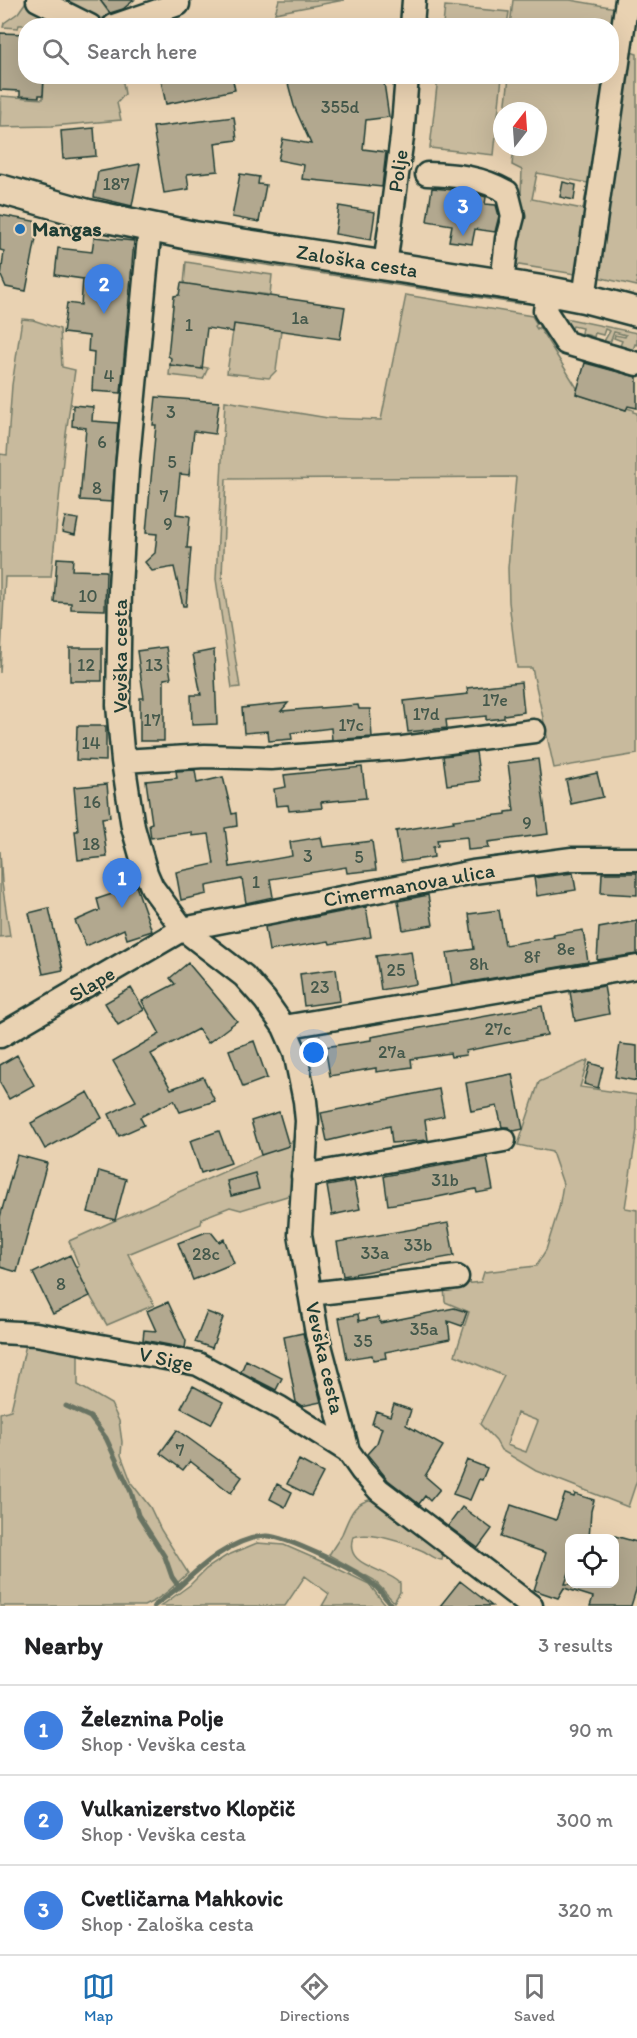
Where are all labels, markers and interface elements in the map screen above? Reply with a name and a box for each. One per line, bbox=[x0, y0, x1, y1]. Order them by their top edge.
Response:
search box bbox=[18, 18, 619, 84]
icon: search bbox=[39, 35, 72, 68]
text: Search here bbox=[87, 38, 197, 65]
house number: 355d bbox=[321, 96, 359, 118]
north arrow bbox=[493, 102, 547, 156]
street label: Polje bbox=[382, 148, 413, 194]
house number: 187 bbox=[102, 173, 130, 195]
pin: 3 bbox=[444, 186, 482, 236]
place label: Mangas bbox=[32, 216, 102, 242]
marker: Mangas bbox=[13, 222, 27, 236]
street label: Zaloška cesta bbox=[295, 239, 420, 282]
pin: 2 bbox=[84, 264, 124, 314]
house number: 1a bbox=[291, 307, 309, 329]
house number: 1 bbox=[185, 314, 193, 336]
house number: 4 bbox=[104, 365, 115, 387]
house number: 3 bbox=[166, 401, 176, 423]
house number: 6 bbox=[97, 431, 107, 453]
house number: 5 bbox=[167, 451, 177, 473]
house number: 8 bbox=[92, 477, 102, 499]
house number: 7 bbox=[160, 485, 169, 507]
house number: 9 bbox=[163, 513, 173, 535]
house number: 10 bbox=[78, 585, 98, 607]
street label: Vevška cesta bbox=[107, 599, 132, 713]
house number: 12 bbox=[77, 654, 95, 676]
house number: 13 bbox=[145, 654, 163, 676]
house number: 17e bbox=[482, 689, 508, 711]
house number: 17d bbox=[412, 703, 440, 725]
house number: 17 bbox=[143, 709, 161, 731]
house number: 17c bbox=[338, 714, 364, 736]
house number: 14 bbox=[81, 732, 101, 754]
house number: 16 bbox=[83, 791, 101, 813]
house number: 9 bbox=[522, 812, 532, 834]
house number: 18 bbox=[82, 833, 100, 855]
house number: 3 bbox=[303, 845, 313, 867]
house number: 5 bbox=[354, 846, 364, 868]
street label: Cimermanova ulica bbox=[321, 857, 497, 912]
pin: 1 bbox=[102, 858, 142, 908]
house number: 1 bbox=[252, 871, 260, 893]
house number: 8e bbox=[557, 938, 575, 960]
house number: 8f bbox=[524, 946, 541, 968]
house number: 8h bbox=[469, 953, 489, 975]
house number: 25 bbox=[387, 959, 405, 981]
street label: Slape bbox=[64, 960, 119, 1007]
house number: 23 bbox=[310, 976, 330, 998]
house number: 27c bbox=[485, 1018, 511, 1040]
your location bbox=[299, 1038, 328, 1067]
house number: 27a bbox=[378, 1041, 407, 1063]
house number: 31b bbox=[431, 1169, 459, 1191]
house number: 33b bbox=[404, 1234, 432, 1256]
house number: 33a bbox=[361, 1242, 390, 1264]
house number: 28c bbox=[192, 1243, 220, 1265]
house number: 8 bbox=[56, 1273, 66, 1295]
street label: Vevška cesta bbox=[300, 1299, 351, 1417]
house number: 35a bbox=[410, 1318, 439, 1340]
house number: 35 bbox=[353, 1330, 373, 1352]
street label: V Sige bbox=[137, 1341, 196, 1376]
house number: 7 bbox=[176, 1439, 185, 1461]
map controls bbox=[565, 1534, 619, 1588]
button: locate bbox=[565, 1534, 619, 1588]
text: Nearby bbox=[24, 1629, 103, 1661]
text: 3 results bbox=[538, 1633, 613, 1657]
text: Železnina Polje bbox=[81, 1705, 224, 1732]
text: 1 bbox=[39, 1718, 48, 1742]
text: 90 m bbox=[569, 1718, 613, 1742]
text: Shop · Vevška cesta bbox=[81, 1732, 246, 1756]
text: Vulkanizerstvo Klopčič bbox=[81, 1795, 295, 1822]
text: 2 bbox=[38, 1808, 49, 1832]
text: 300 m bbox=[556, 1808, 613, 1832]
text: Shop · Vevška cesta bbox=[81, 1822, 246, 1846]
text: Cvetličarna Mahkovic bbox=[81, 1885, 283, 1912]
text: 3 bbox=[38, 1898, 49, 1922]
text: 320 m bbox=[558, 1898, 613, 1922]
text: Shop · Zaloška cesta bbox=[81, 1912, 254, 1936]
tab: Map bbox=[82, 1970, 115, 2025]
tab: Directions bbox=[279, 1970, 350, 2025]
tab: Saved bbox=[514, 1970, 555, 2025]

